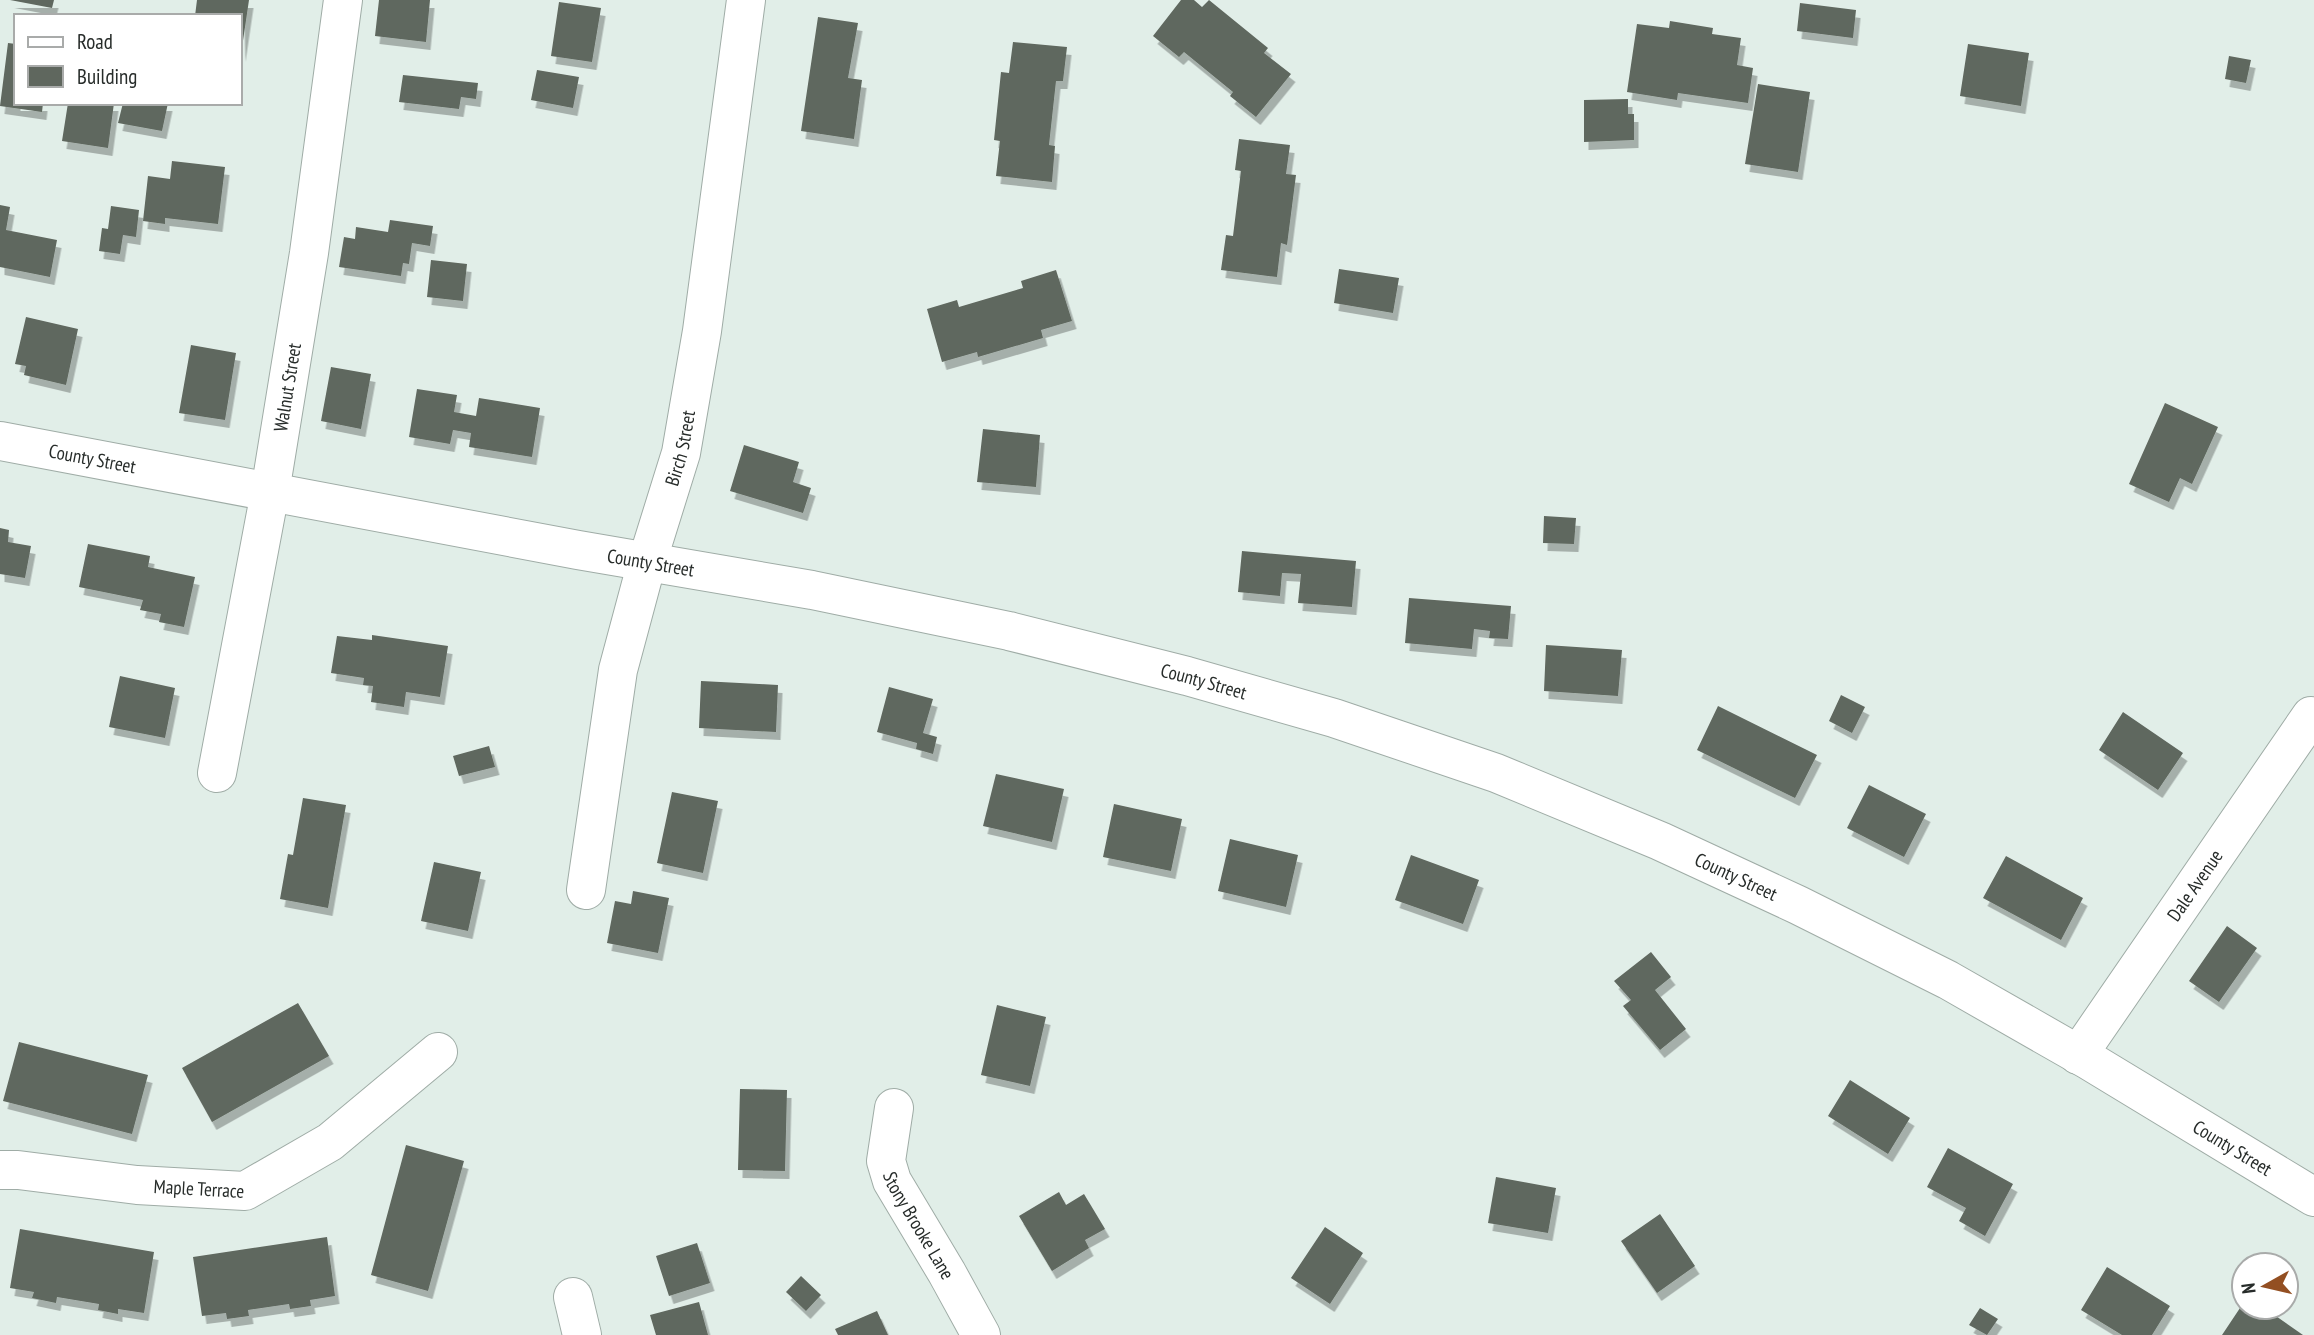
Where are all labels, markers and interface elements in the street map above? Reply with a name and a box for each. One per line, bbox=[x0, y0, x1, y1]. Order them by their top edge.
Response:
legend bbox=[14, 14, 242, 105]
text: Road bbox=[77, 28, 113, 55]
text: Building bbox=[77, 63, 137, 90]
street label: Walnut Street bbox=[268, 341, 306, 433]
street label: Birch Street bbox=[659, 408, 700, 489]
street label: County Street bbox=[47, 438, 139, 479]
street label: County Street bbox=[605, 543, 697, 582]
street label: County Street bbox=[1158, 658, 1250, 705]
street label: Dale Avenue bbox=[2162, 845, 2228, 926]
street label: County Street bbox=[1691, 847, 1782, 906]
street label: County Street bbox=[2189, 1115, 2277, 1181]
street label: Stony Brooke Lane bbox=[878, 1169, 960, 1283]
street label: Maple Terrace bbox=[153, 1174, 245, 1203]
north arrow bbox=[2230, 1251, 2300, 1321]
text: N bbox=[2236, 1282, 2261, 1295]

